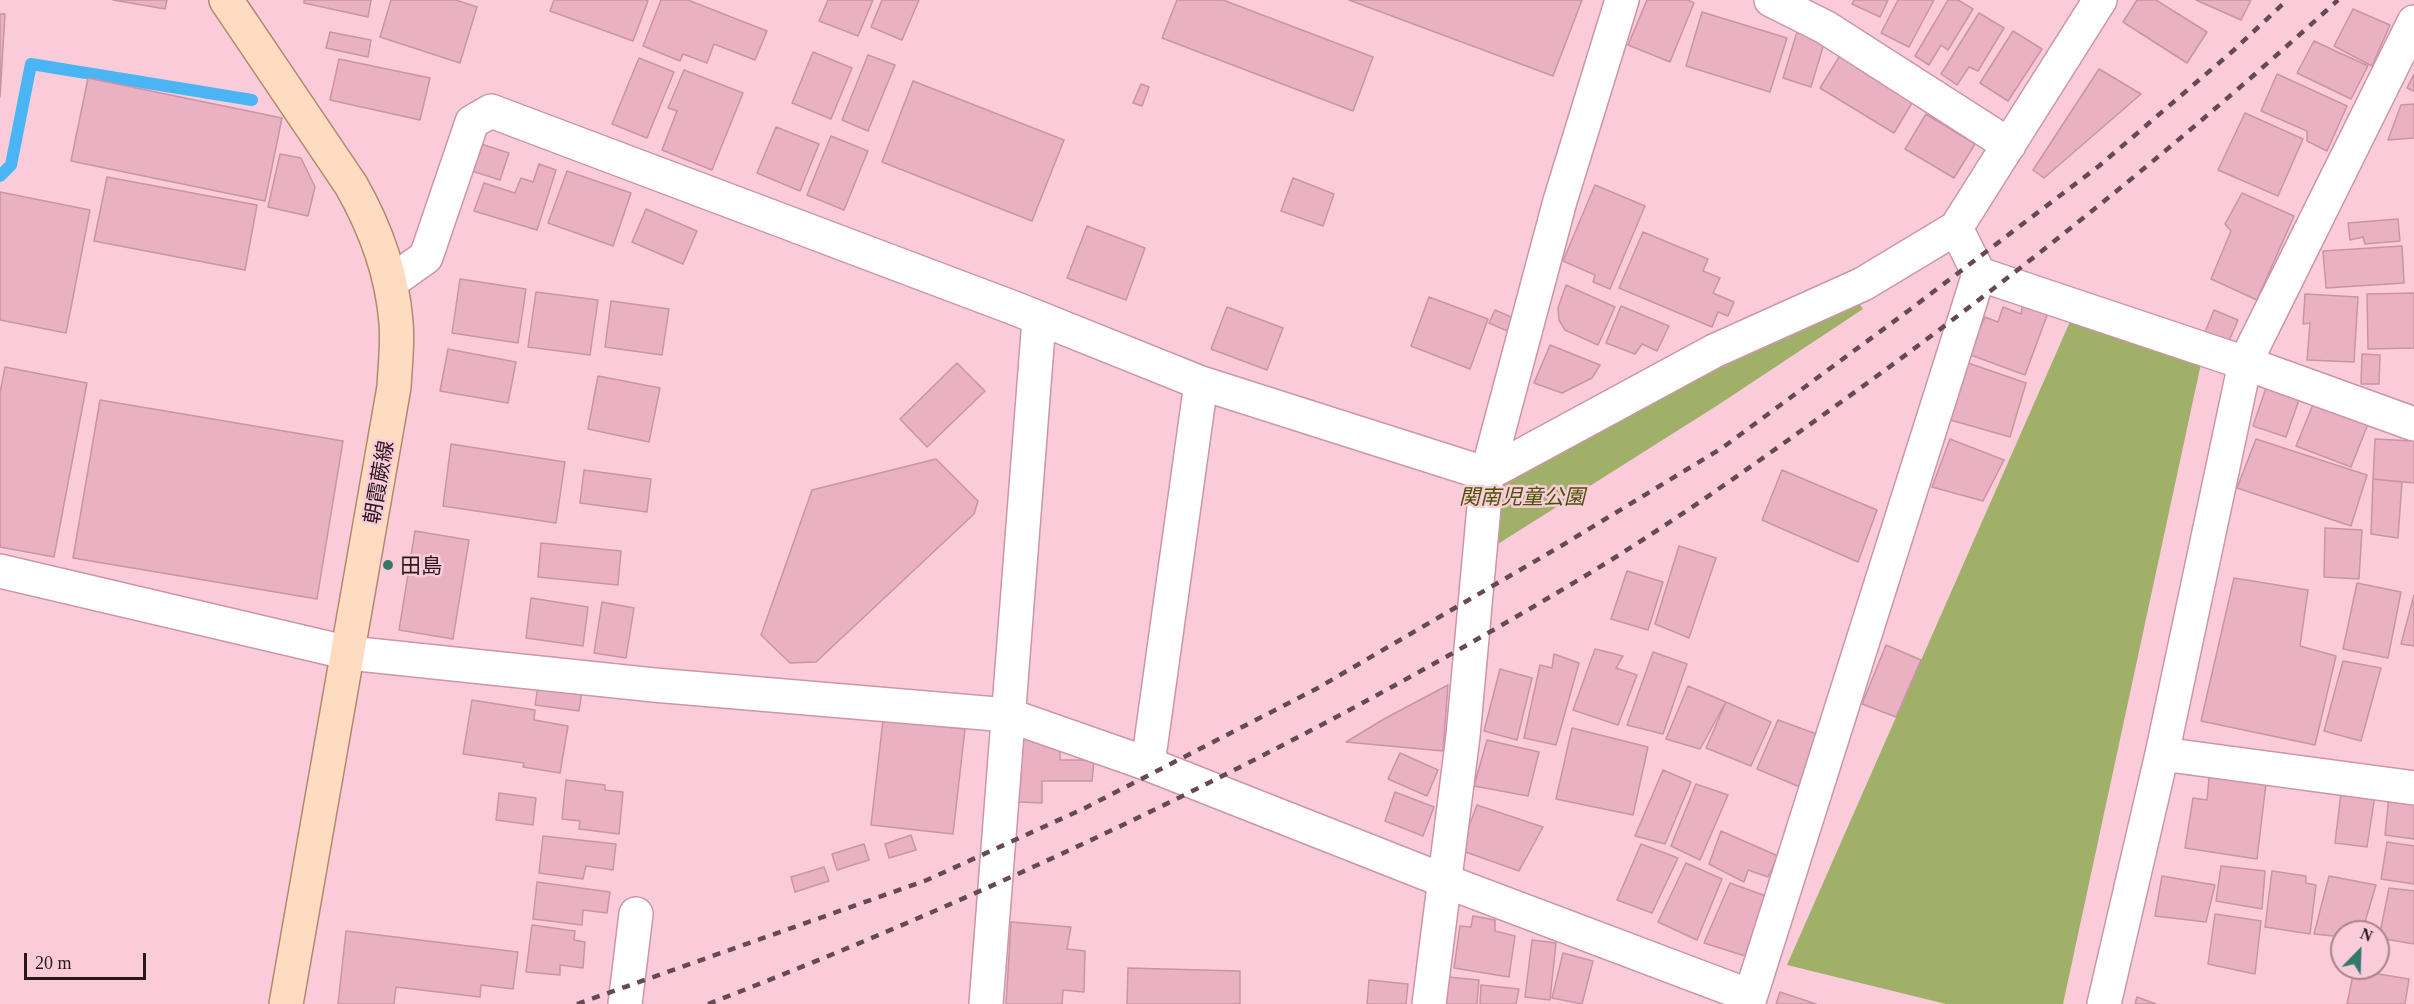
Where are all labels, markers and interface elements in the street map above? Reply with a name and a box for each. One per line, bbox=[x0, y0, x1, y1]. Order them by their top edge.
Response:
street label: 朝霞蕨線 bbox=[358, 438, 398, 526]
park label: 関南児童公園 bbox=[1459, 483, 1585, 509]
place label: 田島 bbox=[400, 552, 442, 578]
marker: 田島 bbox=[381, 558, 395, 572]
north arrow bbox=[2330, 920, 2390, 980]
text: N bbox=[2358, 925, 2375, 945]
scale bar bbox=[27, 941, 148, 979]
text: 20 m bbox=[35, 953, 72, 973]

